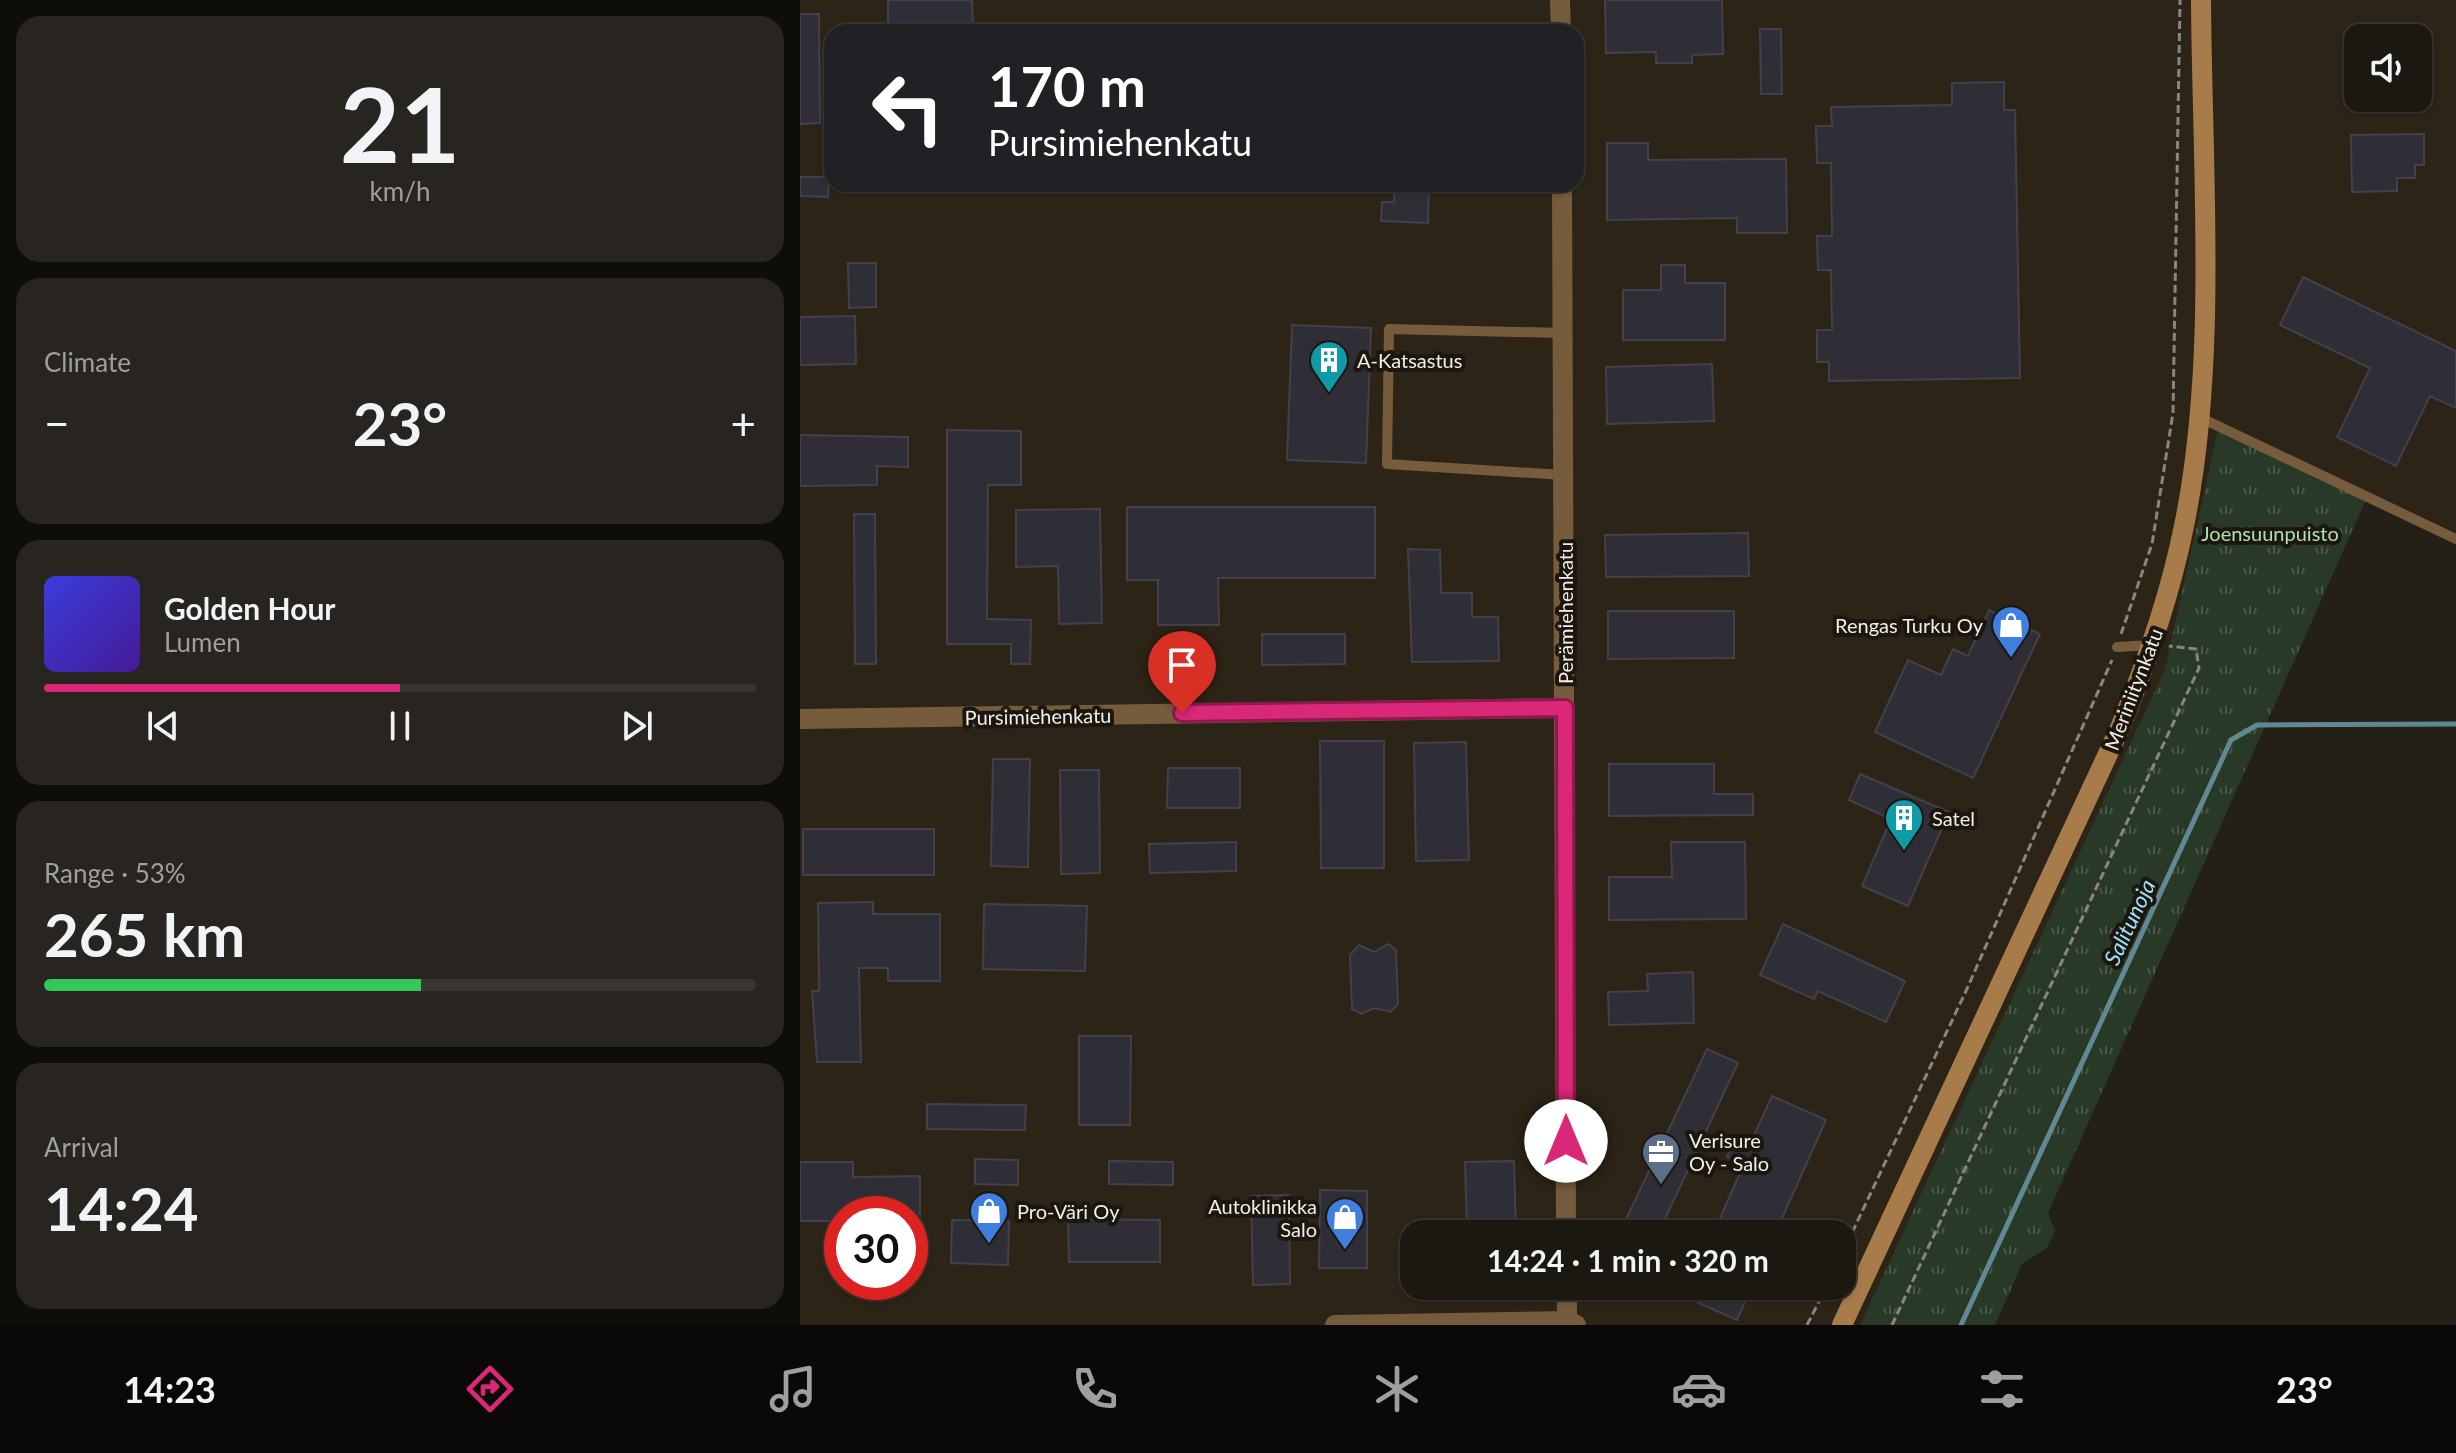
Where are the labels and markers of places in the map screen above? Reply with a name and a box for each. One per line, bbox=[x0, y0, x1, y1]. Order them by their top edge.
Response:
building icon: A-Katsastus bbox=[1308, 339, 1350, 394]
place label: A-Katsastus bbox=[1357, 348, 1462, 372]
shop icon: Rengas Turku Oy bbox=[1990, 604, 2032, 659]
place label: Rengas Turku Oy bbox=[1835, 613, 1984, 637]
pin bbox=[1148, 631, 1216, 713]
building icon: Satel bbox=[1883, 797, 1925, 852]
place label: Satel bbox=[1932, 806, 1975, 830]
place label: Verisure Oy - Salo bbox=[1689, 1128, 1769, 1175]
office icon: Verisure Oy - Salo bbox=[1640, 1131, 1682, 1186]
shop icon: Pro-Väri Oy bbox=[968, 1190, 1010, 1245]
place label: Autoklinikka Salo bbox=[1208, 1194, 1317, 1241]
shop icon: Autoklinikka Salo bbox=[1324, 1196, 1366, 1251]
place label: Pro-Väri Oy bbox=[1017, 1199, 1120, 1223]

